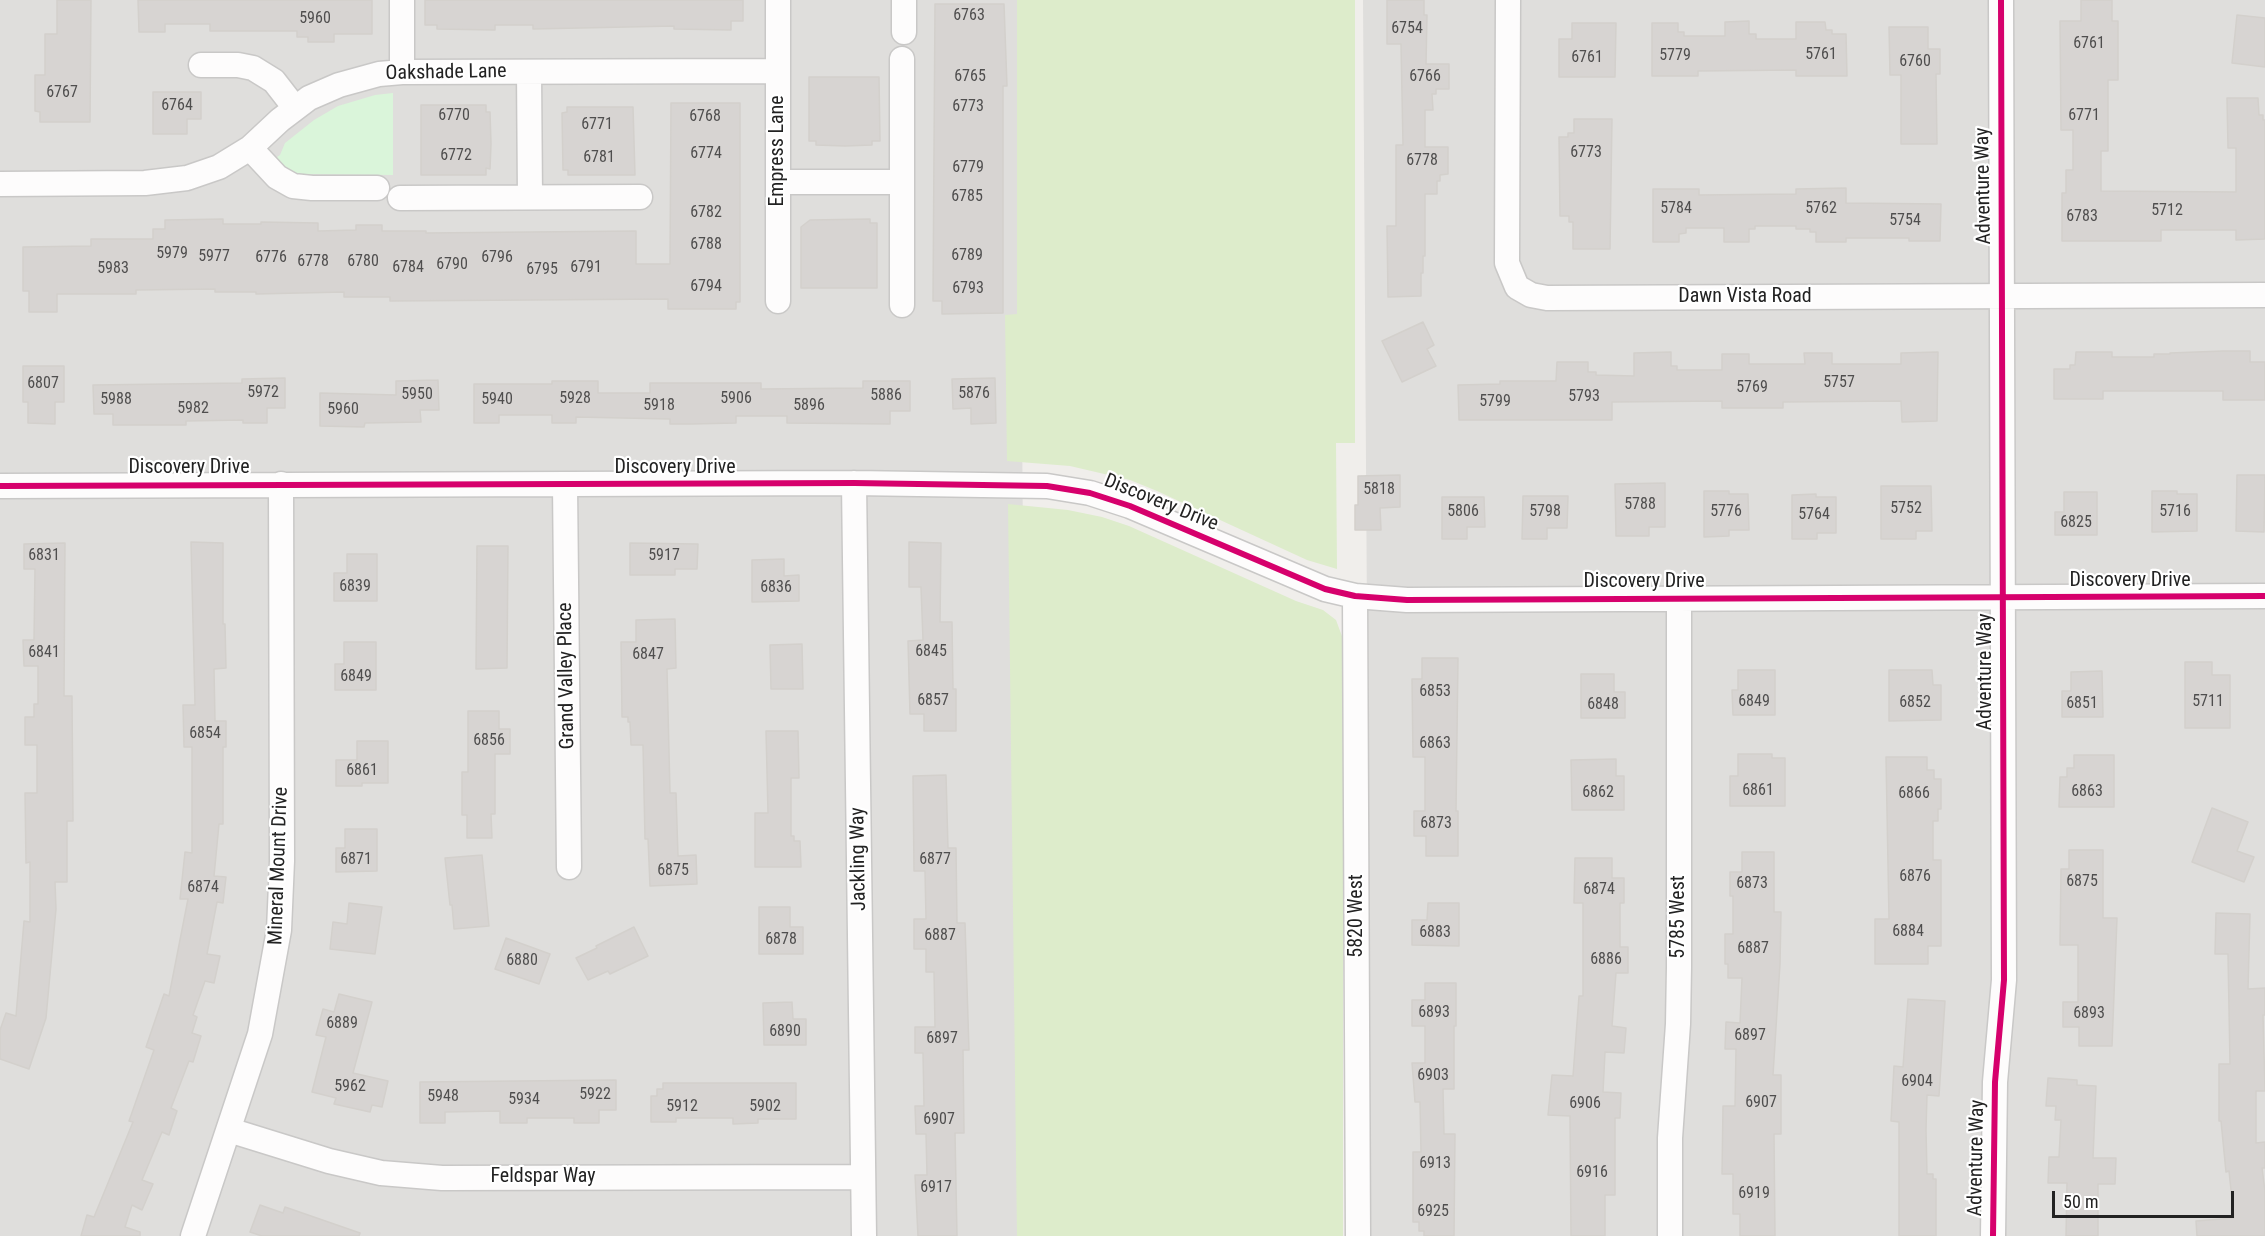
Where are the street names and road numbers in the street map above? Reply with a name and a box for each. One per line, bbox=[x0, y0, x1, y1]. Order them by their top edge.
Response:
street label: Oakshade Lane bbox=[385, 60, 507, 86]
street label: Empress Lane bbox=[766, 95, 790, 207]
street label: Adventure Way bbox=[1971, 127, 1997, 245]
street label: Dawn Vista Road bbox=[1678, 285, 1812, 309]
street label: Discovery Drive bbox=[128, 456, 250, 480]
street label: Discovery Drive bbox=[614, 456, 736, 480]
street label: Discovery Drive bbox=[1100, 469, 1222, 537]
street label: Discovery Drive bbox=[2069, 569, 2191, 593]
street label: Discovery Drive bbox=[1583, 570, 1705, 594]
street label: Grand Valley Place bbox=[554, 602, 580, 750]
street label: Adventure Way bbox=[1974, 613, 1998, 731]
street label: Mineral Mount Drive bbox=[264, 787, 294, 945]
street label: Jackling Way bbox=[846, 807, 872, 911]
street label: 5820 West bbox=[1345, 874, 1369, 958]
street label: 5785 West bbox=[1667, 875, 1691, 959]
street label: Adventure Way bbox=[1964, 1099, 1990, 1217]
street label: Feldspar Way bbox=[490, 1165, 596, 1189]

